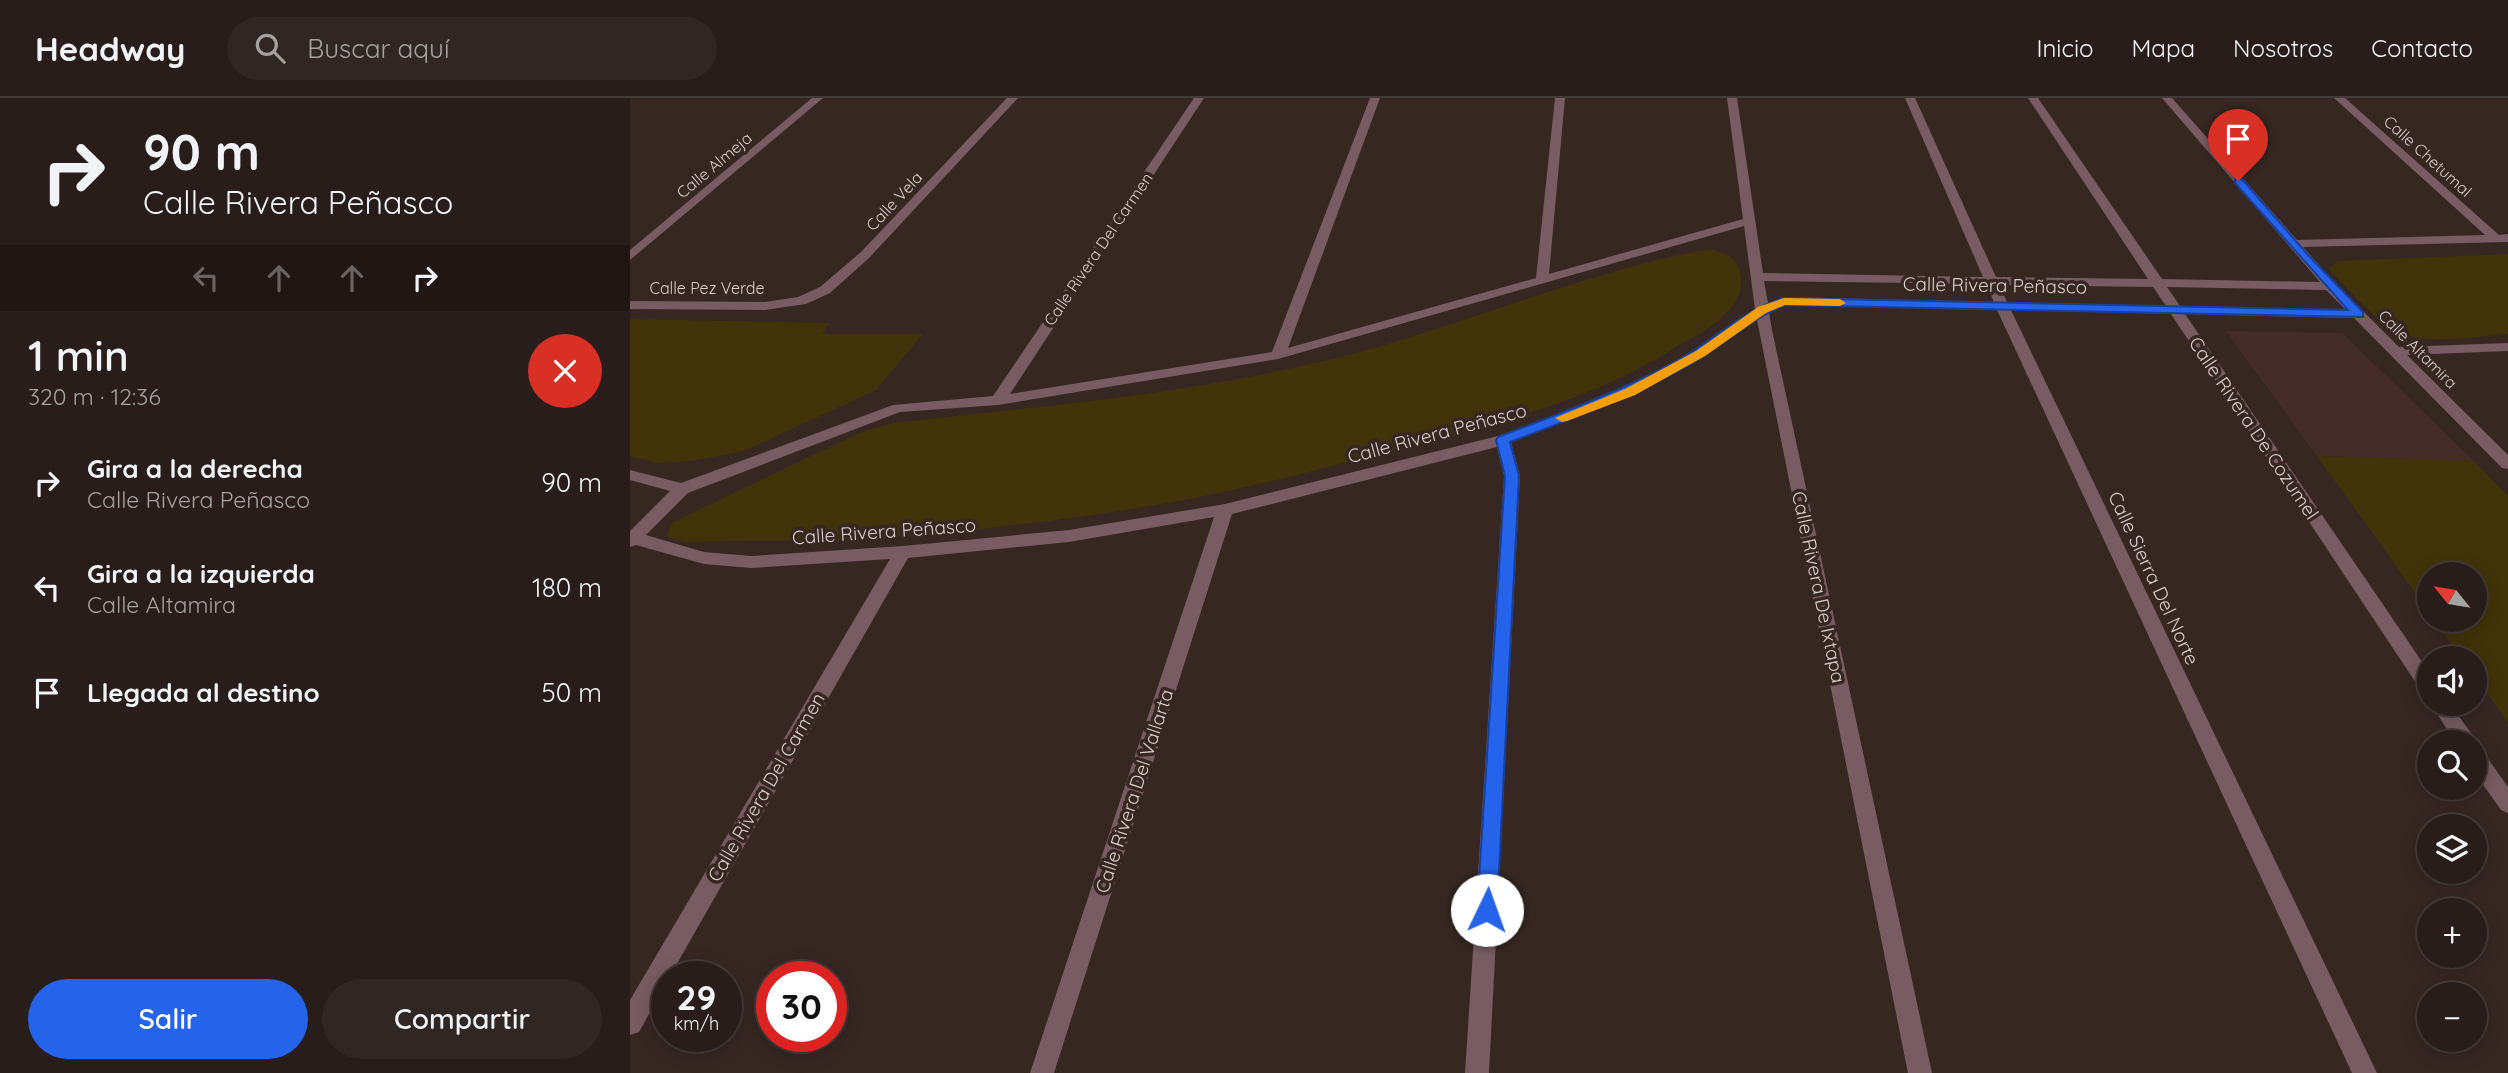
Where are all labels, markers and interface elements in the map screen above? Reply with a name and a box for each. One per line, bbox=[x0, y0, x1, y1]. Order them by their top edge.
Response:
search box bbox=[227, 17, 717, 80]
text: Headway bbox=[35, 28, 185, 69]
icon: search bbox=[251, 29, 289, 67]
text: Buscar aquí bbox=[307, 32, 449, 65]
text: Inicio bbox=[2036, 33, 2094, 63]
text: Mapa bbox=[2132, 33, 2195, 63]
text: Nosotros bbox=[2233, 33, 2333, 63]
text: Contacto bbox=[2371, 33, 2473, 63]
pin bbox=[2208, 109, 2268, 181]
street label: Calle Chetumal bbox=[2380, 111, 2476, 201]
icon: arrive bbox=[2219, 120, 2257, 158]
text: 90 m bbox=[143, 121, 260, 182]
icon: right bbox=[28, 126, 119, 217]
street label: Calle Almeja bbox=[672, 128, 756, 202]
street label: Calle Vela bbox=[862, 167, 926, 235]
street label: Calle Rivera Del Carmen bbox=[1039, 169, 1157, 329]
text: Calle Rivera Peñasco bbox=[143, 182, 453, 222]
icon: left bbox=[187, 259, 225, 297]
icon: ahead bbox=[260, 259, 298, 297]
icon: ahead bbox=[333, 259, 371, 297]
icon: right bbox=[406, 259, 444, 297]
street label: Calle Rivera Peñasco bbox=[1903, 271, 2087, 299]
street label: Calle Pez Verde bbox=[649, 278, 765, 298]
street label: Calle Altamira bbox=[2374, 305, 2462, 393]
text: 1 min bbox=[28, 329, 129, 382]
street label: Calle Rivera De Cozumel bbox=[2184, 332, 2324, 524]
button: close bbox=[528, 334, 602, 408]
text: 320 m · 12:36 bbox=[28, 382, 161, 411]
street label: Calle Rivera Peñasco bbox=[1345, 398, 1529, 468]
text: Gira a la derecha bbox=[87, 452, 303, 485]
icon: right bbox=[28, 464, 66, 502]
text: 90 m bbox=[541, 466, 602, 499]
text: Calle Rivera Peñasco bbox=[87, 485, 310, 514]
street label: Calle Sierra Del Norte bbox=[2103, 487, 2205, 669]
street label: Calle Rivera De Ixtapa bbox=[1787, 489, 1851, 685]
street label: Calle Rivera Peñasco bbox=[791, 513, 977, 549]
text: Gira a la izquierda bbox=[87, 557, 315, 590]
north arrow bbox=[2417, 562, 2487, 632]
map controls bbox=[2417, 562, 2487, 1052]
icon: left bbox=[28, 569, 66, 607]
text: 180 m bbox=[532, 571, 602, 604]
text: Calle Altamira bbox=[87, 590, 236, 619]
button: sound bbox=[2417, 646, 2487, 716]
icon: arrive bbox=[28, 674, 66, 712]
text: Llegada al destino bbox=[87, 676, 320, 709]
text: 50 m bbox=[542, 676, 602, 709]
street label: Calle Rivera Del Vallarta bbox=[1090, 686, 1178, 896]
street label: Calle Rivera Del Carmen bbox=[702, 688, 830, 886]
button: search bbox=[2417, 730, 2487, 800]
button: layers bbox=[2417, 814, 2487, 884]
position arrow bbox=[1450, 873, 1524, 947]
button: + bbox=[2417, 898, 2487, 968]
speed limit sign: 30 bbox=[756, 961, 847, 1052]
text: 29 bbox=[677, 975, 716, 1019]
button: Salir bbox=[28, 979, 308, 1059]
button: Compartir bbox=[322, 979, 602, 1059]
button: − bbox=[2417, 982, 2487, 1052]
text: km/h bbox=[674, 1012, 719, 1035]

